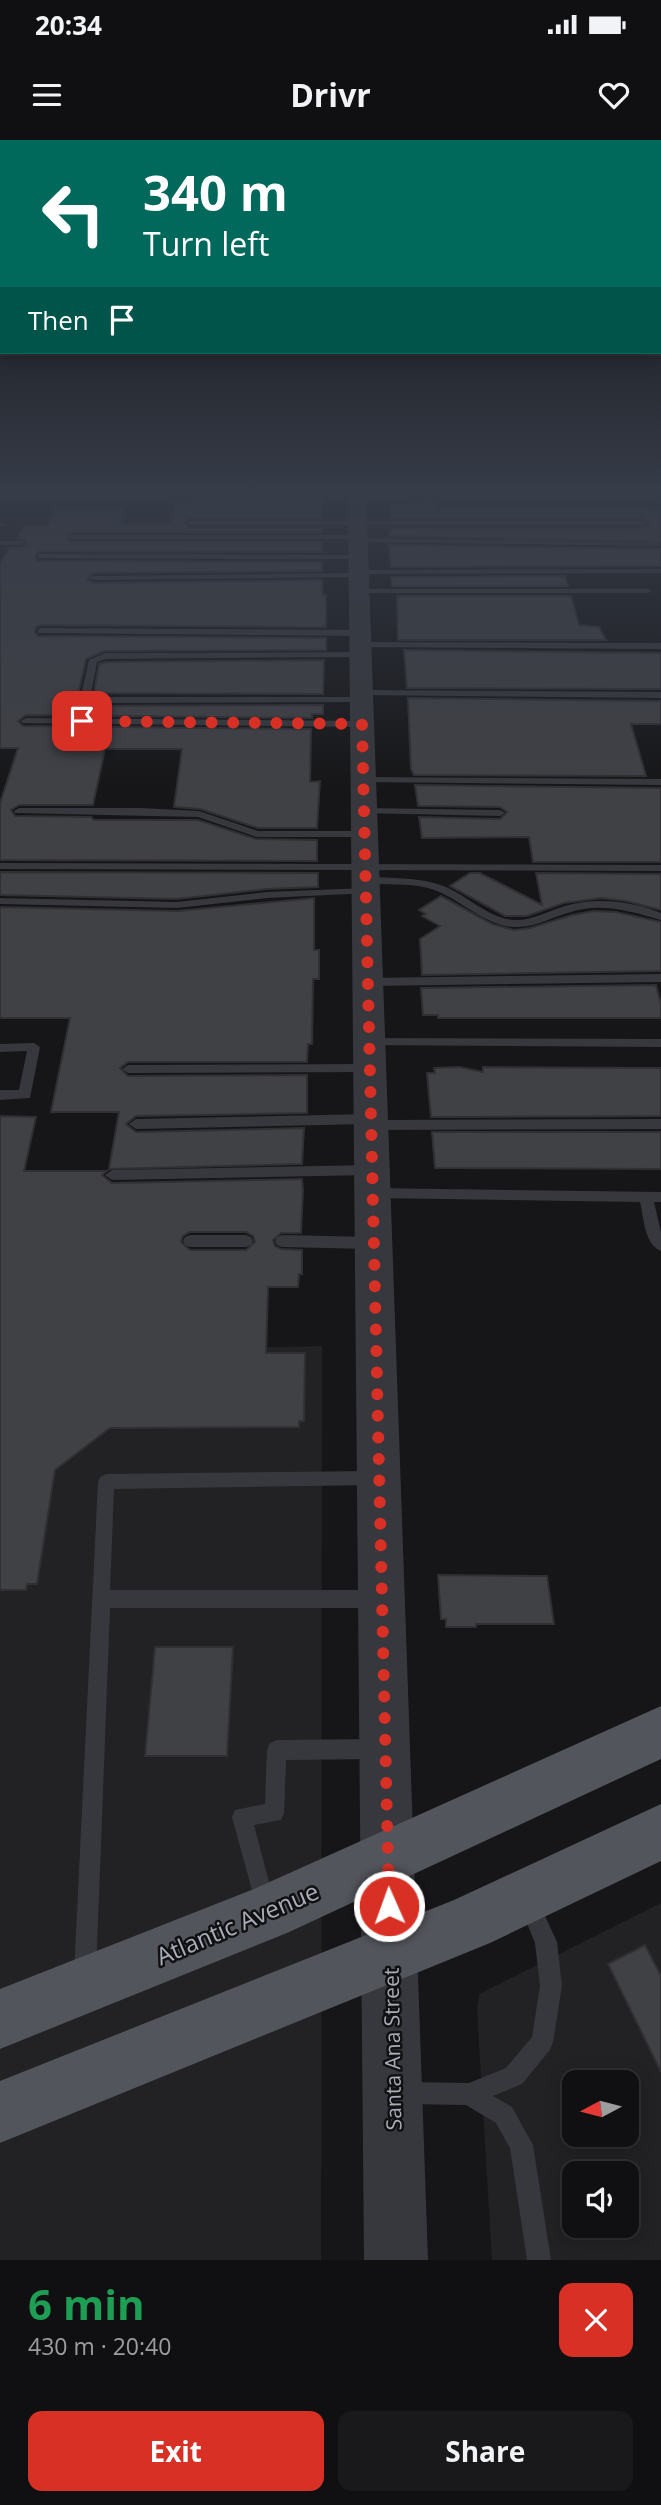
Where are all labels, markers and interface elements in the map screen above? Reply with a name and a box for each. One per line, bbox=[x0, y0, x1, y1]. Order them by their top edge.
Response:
text: 20:34 bbox=[35, 7, 102, 43]
text: Drivr bbox=[290, 73, 371, 116]
icon: menu bbox=[28, 76, 66, 114]
icon: heart bbox=[595, 76, 633, 114]
text: 340 m bbox=[143, 159, 288, 225]
icon: left bbox=[28, 168, 119, 259]
text: Turn left bbox=[143, 222, 269, 265]
icon: arrive bbox=[103, 301, 141, 339]
text: Then bbox=[28, 302, 89, 338]
pin bbox=[52, 691, 112, 751]
icon: arrive bbox=[63, 702, 101, 740]
position arrow bbox=[352, 1869, 426, 1943]
street label: Atlantic Avenue bbox=[151, 1874, 323, 1972]
street label: Santa Ana Street bbox=[377, 1967, 407, 2131]
north arrow bbox=[562, 2070, 639, 2147]
map controls bbox=[562, 2070, 639, 2238]
button: sound bbox=[562, 2161, 639, 2238]
text: 6 min bbox=[28, 2275, 145, 2332]
button: close bbox=[559, 2283, 633, 2357]
text: 430 m · 20:40 bbox=[28, 2330, 171, 2362]
button: Exit bbox=[28, 2411, 324, 2491]
button: Share bbox=[338, 2411, 633, 2491]

